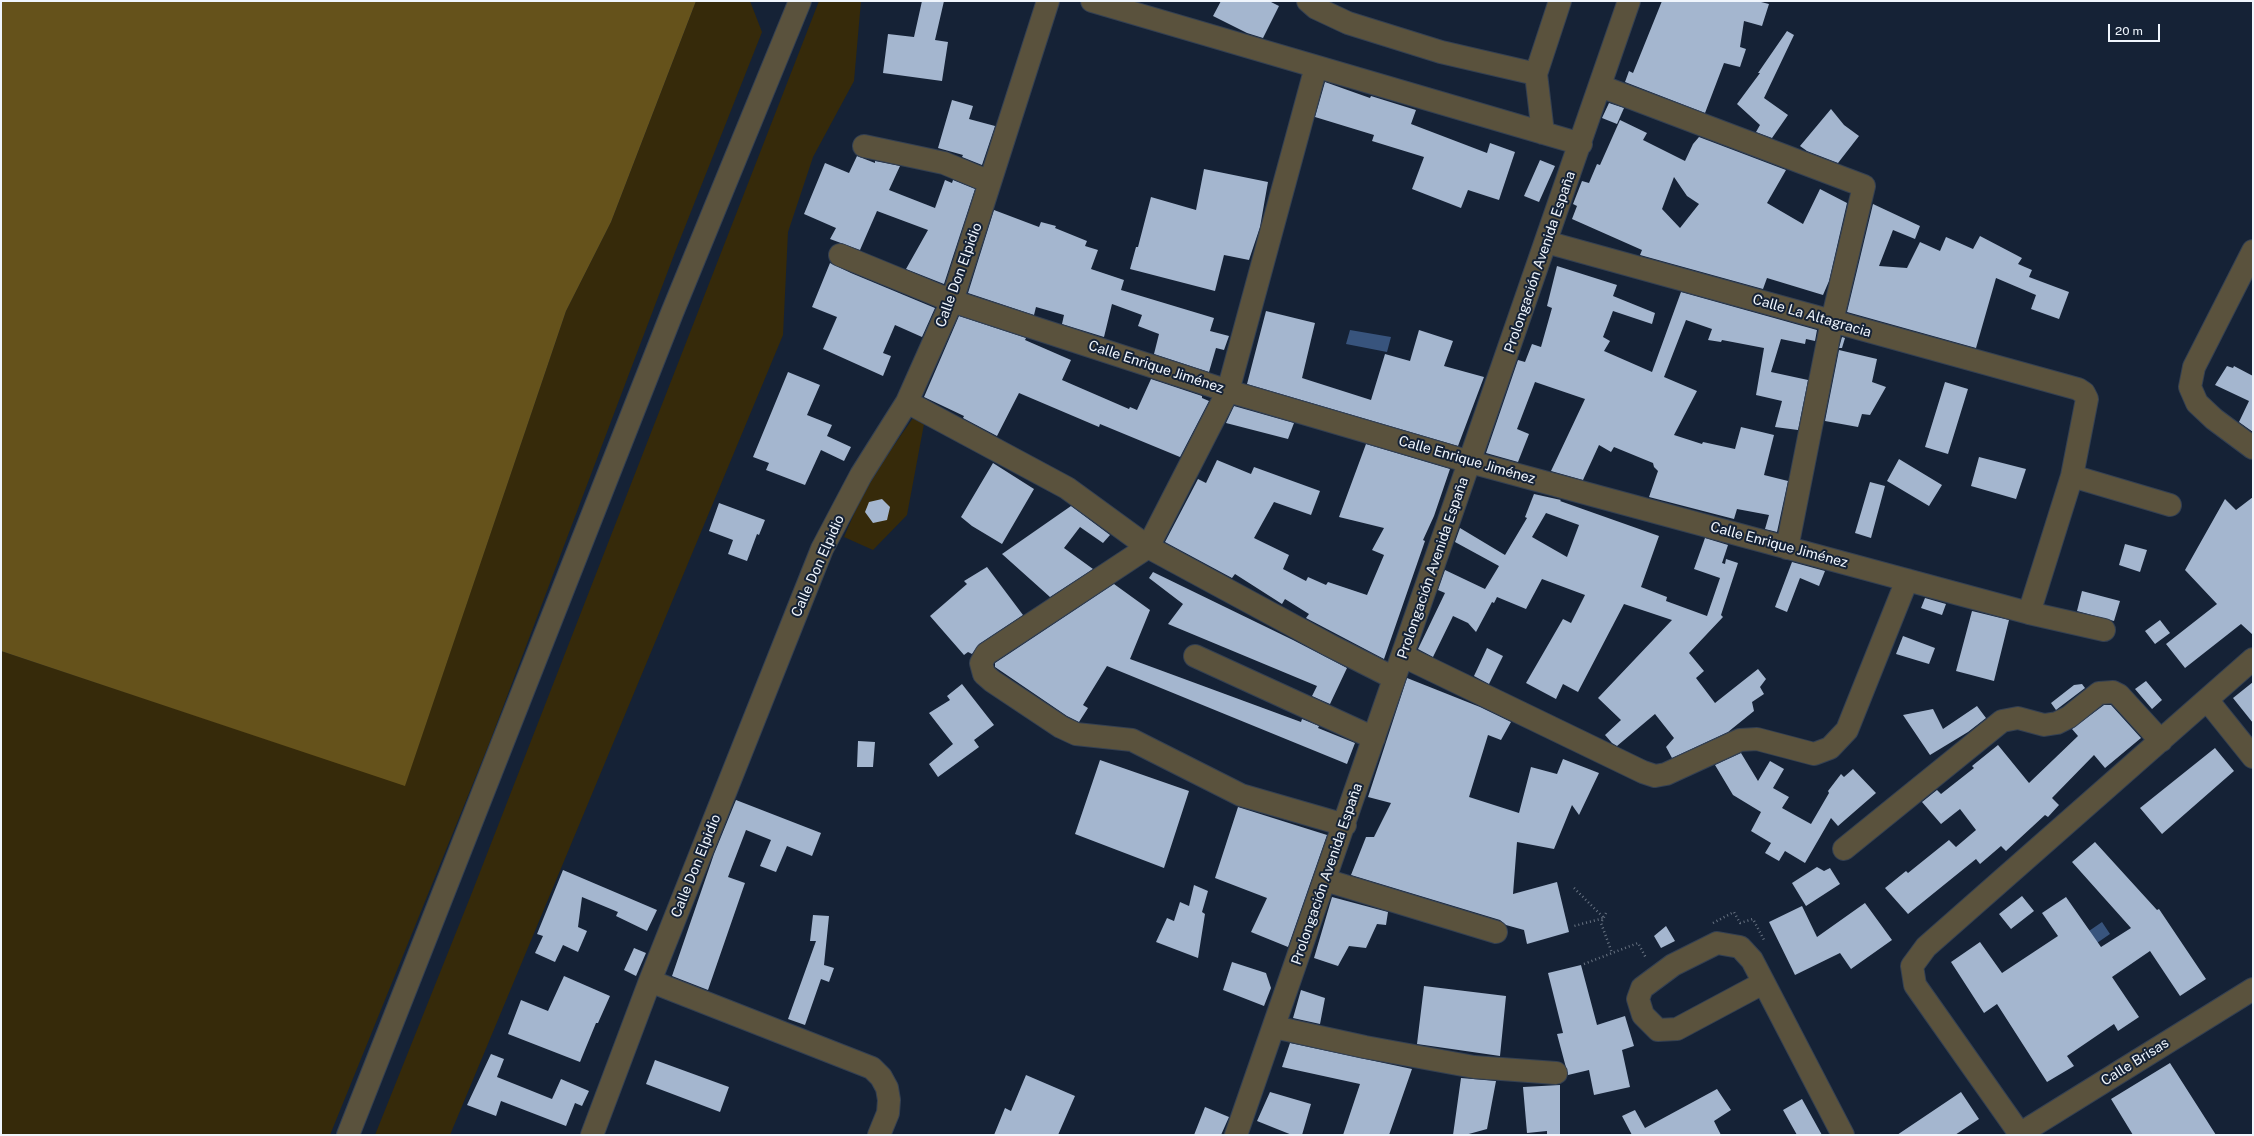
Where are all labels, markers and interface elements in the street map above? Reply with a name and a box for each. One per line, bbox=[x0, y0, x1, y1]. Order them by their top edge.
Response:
scale bar bbox=[2110, 16, 2162, 42]
text: 20 m bbox=[2115, 24, 2143, 38]
street label: Prolongación Avenida España bbox=[1501, 169, 1579, 355]
street label: Calle Don Elpidio bbox=[932, 220, 986, 330]
street label: Calle La Altagracia bbox=[1751, 291, 1873, 341]
street label: Calle Enrique Jiménez bbox=[1086, 337, 1226, 397]
street label: Calle Enrique Jiménez bbox=[1397, 432, 1537, 488]
street label: Prolongación Avenida España bbox=[1394, 475, 1472, 661]
street label: Calle Don Elpidio bbox=[788, 512, 848, 620]
street label: Calle Enrique Jiménez bbox=[1709, 519, 1849, 571]
street label: Prolongación Avenida España bbox=[1288, 781, 1366, 967]
street label: Calle Don Elpidio bbox=[668, 812, 724, 920]
street label: Calle Brisas bbox=[2098, 1035, 2172, 1089]

